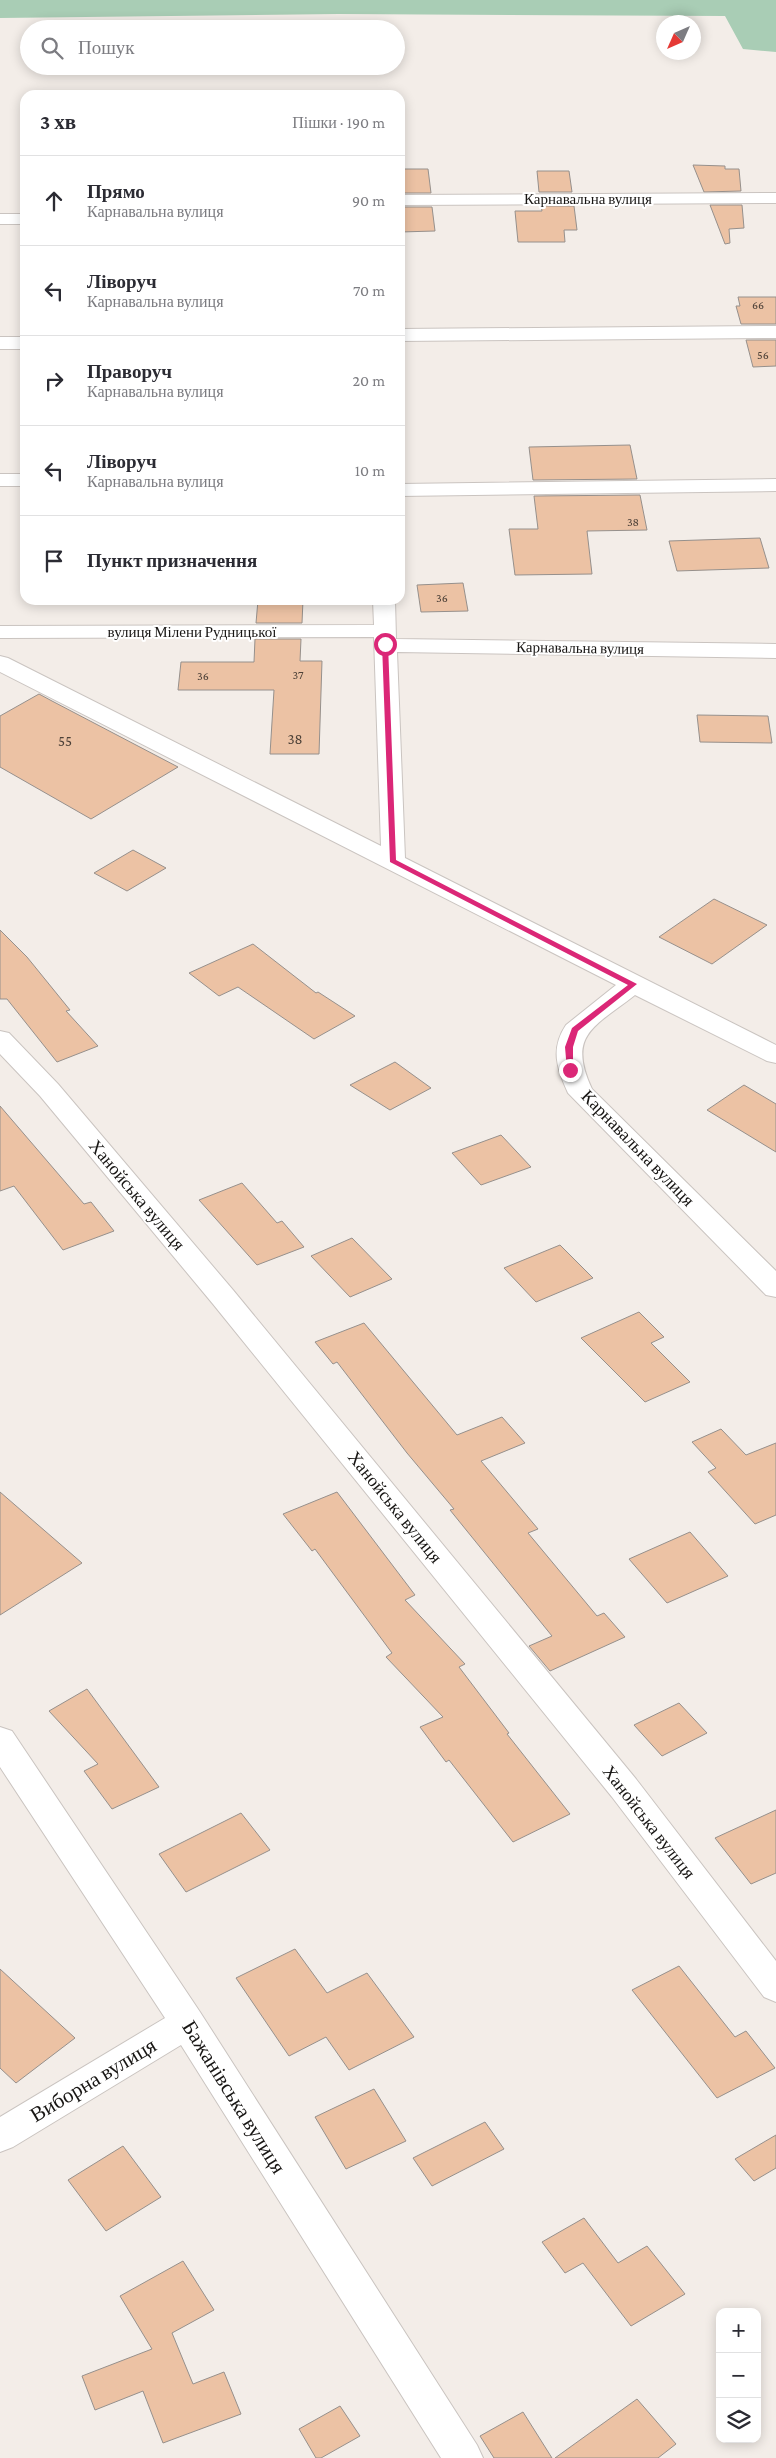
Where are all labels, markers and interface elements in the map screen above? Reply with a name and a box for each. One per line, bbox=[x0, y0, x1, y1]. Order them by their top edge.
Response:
north arrow bbox=[656, 15, 701, 60]
search box bbox=[20, 20, 405, 75]
icon: search bbox=[38, 34, 66, 62]
text: Пошук bbox=[78, 37, 135, 58]
text: 3 хв bbox=[40, 110, 76, 134]
text: Пішки · 190 m bbox=[292, 114, 385, 131]
text: Прямо bbox=[87, 181, 145, 202]
icon: ahead bbox=[40, 187, 68, 215]
street label: Карнавальна вулиця bbox=[524, 191, 652, 207]
text: 90 m bbox=[352, 192, 385, 209]
text: Карнавальна вулиця bbox=[87, 203, 224, 220]
text: Ліворуч bbox=[87, 271, 157, 292]
icon: left bbox=[40, 277, 68, 305]
text: 70 m bbox=[353, 282, 385, 299]
text: Карнавальна вулиця bbox=[87, 293, 224, 310]
house number: 66 bbox=[752, 298, 764, 312]
house number: 56 bbox=[757, 348, 769, 362]
text: Праворуч bbox=[87, 361, 172, 382]
icon: right bbox=[40, 367, 68, 395]
text: 20 m bbox=[352, 372, 385, 389]
text: Карнавальна вулиця bbox=[87, 383, 224, 400]
text: Ліворуч bbox=[87, 451, 157, 472]
icon: left bbox=[40, 457, 68, 485]
text: 10 m bbox=[355, 462, 385, 479]
text: Карнавальна вулиця bbox=[87, 473, 224, 490]
house number: 38 bbox=[627, 515, 639, 529]
icon: arrive bbox=[40, 547, 68, 575]
text: Пункт призначення bbox=[87, 550, 257, 571]
house number: 36 bbox=[436, 591, 448, 605]
street label: вулиця Мілени Рудницької bbox=[108, 624, 277, 640]
route start bbox=[374, 633, 397, 656]
street label: Карнавальна вулиця bbox=[516, 639, 644, 657]
house number: 37 bbox=[292, 668, 304, 682]
house number: 36 bbox=[197, 669, 209, 683]
house number: 38 bbox=[287, 731, 303, 747]
house number: 55 bbox=[58, 733, 72, 749]
route end bbox=[559, 1059, 582, 1082]
street label: Карнавальна вулиця bbox=[577, 1086, 699, 1210]
street label: Ханойська вулиця bbox=[85, 1136, 189, 1254]
street label: Ханойська вулиця bbox=[344, 1447, 446, 1567]
street label: Ханойська вулиця bbox=[599, 1762, 699, 1882]
street label: Бажанівська вулиця bbox=[177, 2016, 291, 2178]
street label: Виборна вулиця bbox=[26, 2033, 161, 2127]
map controls bbox=[716, 2308, 761, 2443]
button: + bbox=[716, 2308, 761, 2353]
button: − bbox=[716, 2353, 761, 2398]
button: layers bbox=[716, 2398, 761, 2443]

